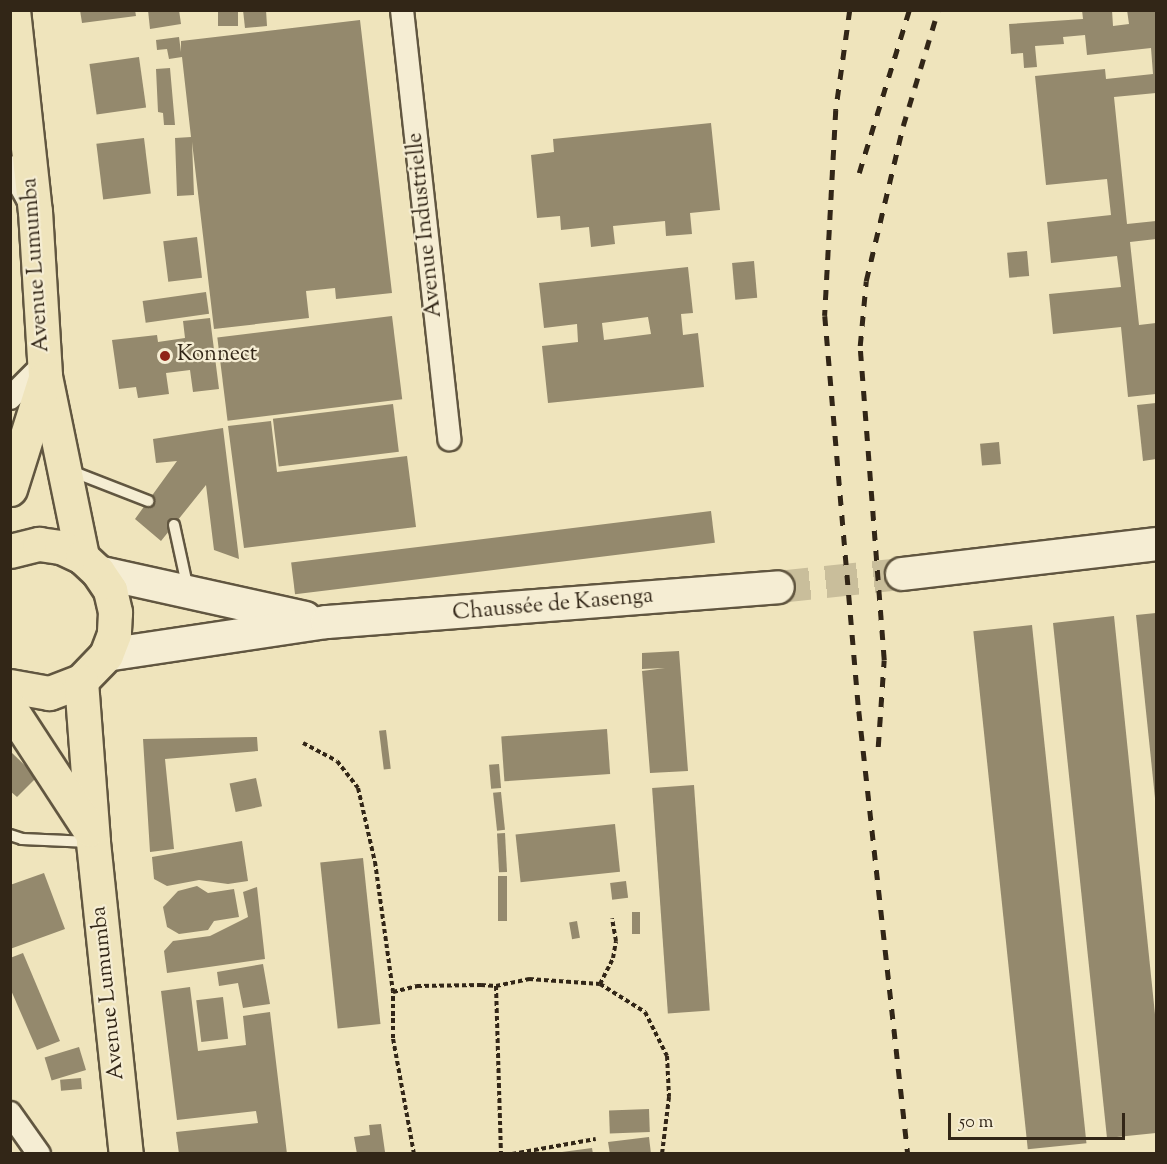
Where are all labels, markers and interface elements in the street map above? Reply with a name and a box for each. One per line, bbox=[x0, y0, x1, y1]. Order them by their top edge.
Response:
street label: Avenue Industrielle bbox=[403, 131, 449, 319]
street label: Avenue Lumumba bbox=[18, 177, 56, 353]
place label: Konnect bbox=[177, 343, 257, 369]
marker: Konnect bbox=[158, 349, 172, 363]
street label: Chaussée de Kasenga bbox=[452, 584, 654, 628]
street label: Avenue Lumumba bbox=[87, 905, 131, 1081]
scale bar bbox=[951, 1101, 1128, 1139]
text: 50 m bbox=[959, 1110, 993, 1136]

